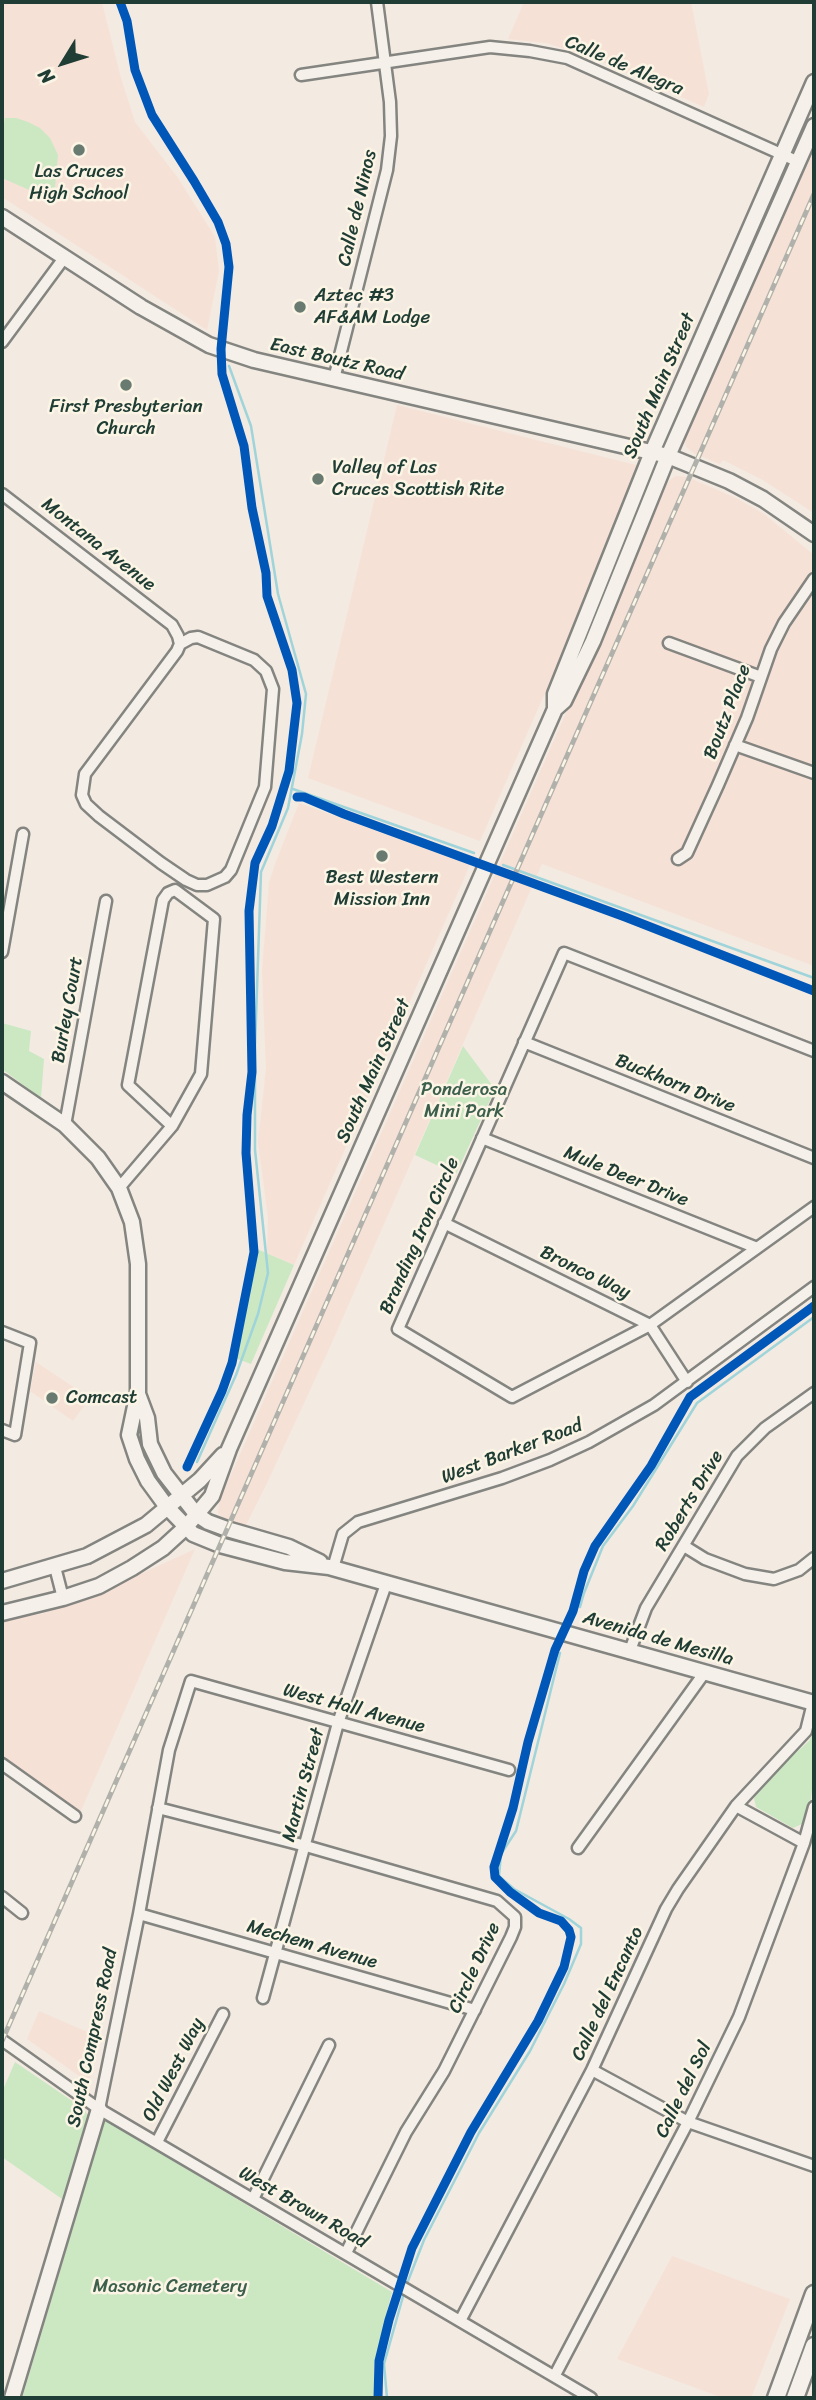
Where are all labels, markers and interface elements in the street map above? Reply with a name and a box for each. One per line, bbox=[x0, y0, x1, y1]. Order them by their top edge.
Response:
north arrow bbox=[28, 28, 98, 98]
street label: Calle de Alegra bbox=[561, 31, 687, 101]
text: N bbox=[29, 61, 63, 92]
marker: Las Cruces High School bbox=[71, 142, 87, 158]
street label: Calle de Ninos bbox=[334, 148, 382, 268]
place label: Las Cruces High School bbox=[29, 161, 129, 205]
place label: Aztec #3 AF&AM Lodge bbox=[314, 285, 430, 329]
marker: Aztec #3 AF&AM Lodge bbox=[292, 299, 308, 315]
street label: South Main Street bbox=[619, 310, 701, 462]
street label: East Boutz Road bbox=[268, 333, 406, 387]
marker: First Presbyterian Church bbox=[118, 377, 134, 393]
place label: First Presbyterian Church bbox=[49, 396, 203, 440]
place label: Valley of Las Cruces Scottish Rite bbox=[332, 457, 504, 501]
marker: Valley of Las Cruces Scottish Rite bbox=[310, 471, 326, 487]
street label: Montana Avenue bbox=[36, 493, 160, 597]
street label: Boutz Place bbox=[699, 661, 757, 763]
marker: Best Western Mission Inn bbox=[374, 848, 390, 864]
place label: Best Western Mission Inn bbox=[326, 867, 438, 911]
street label: Burley Court bbox=[47, 955, 89, 1065]
street label: South Main Street bbox=[332, 995, 416, 1147]
street label: Buckhorn Drive bbox=[612, 1050, 738, 1118]
park label: Ponderosa Mini Park bbox=[421, 1079, 507, 1123]
street label: Mule Deer Drive bbox=[560, 1142, 692, 1212]
street label: Branding Iron Circle bbox=[375, 1154, 465, 1318]
street label: Bronco Way bbox=[536, 1241, 634, 1305]
place label: Comcast bbox=[66, 1387, 137, 1409]
marker: Comcast bbox=[44, 1390, 60, 1406]
street label: West Barker Road bbox=[438, 1415, 586, 1489]
street label: Roberts Drive bbox=[651, 1446, 729, 1556]
street label: Avenida de Mesilla bbox=[580, 1607, 736, 1671]
street label: West Hall Avenue bbox=[281, 1679, 427, 1739]
street label: Martin Street bbox=[278, 1726, 330, 1844]
street label: Mechem Avenue bbox=[244, 1915, 380, 1975]
street label: Circle Drive bbox=[444, 1919, 506, 2017]
street label: Calle del Encanto bbox=[567, 1923, 649, 2065]
street label: South Compress Road bbox=[63, 1947, 123, 2129]
street label: Old West Way bbox=[138, 2014, 210, 2126]
street label: Calle del Sol bbox=[651, 2038, 717, 2142]
street label: West Brown Road bbox=[235, 2162, 371, 2254]
park label: Masonic Cemetery bbox=[93, 2276, 247, 2298]

